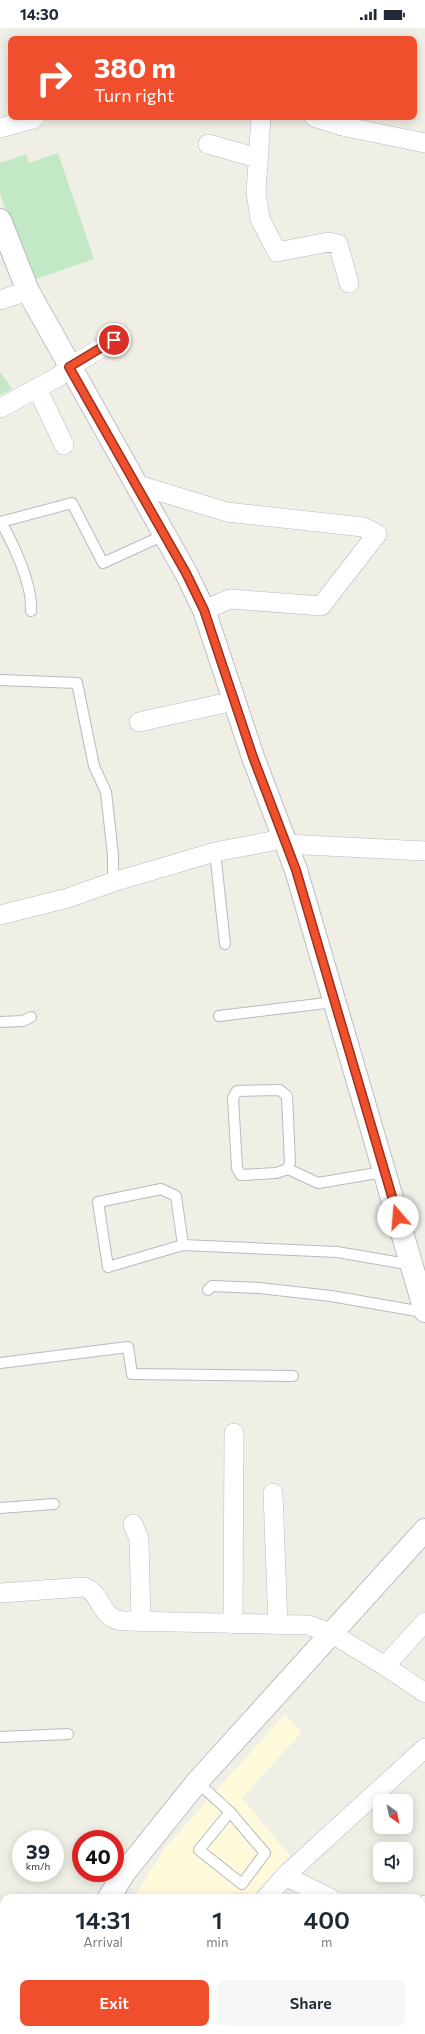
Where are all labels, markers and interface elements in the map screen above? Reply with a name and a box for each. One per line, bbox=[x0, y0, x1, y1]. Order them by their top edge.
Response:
text: 14:30 bbox=[20, 5, 59, 23]
text: 380 m bbox=[94, 50, 176, 84]
icon: right bbox=[28, 52, 80, 104]
text: Turn right bbox=[94, 84, 174, 106]
pin bbox=[97, 323, 131, 357]
icon: arrive bbox=[103, 329, 125, 351]
position arrow bbox=[377, 1196, 419, 1238]
north arrow bbox=[373, 1794, 413, 1834]
map controls bbox=[373, 1794, 413, 1882]
speed limit sign: 40 bbox=[72, 1830, 124, 1882]
text: 39 bbox=[26, 1839, 50, 1863]
button: sound bbox=[373, 1842, 413, 1882]
text: km/h bbox=[26, 1860, 50, 1872]
text: 14:31 bbox=[75, 1905, 131, 1934]
text: 1 bbox=[212, 1905, 223, 1934]
text: 400 bbox=[304, 1905, 350, 1934]
text: Arrival bbox=[83, 1934, 123, 1950]
text: min bbox=[206, 1934, 228, 1950]
text: m bbox=[321, 1934, 332, 1950]
button: Exit bbox=[20, 1980, 209, 2026]
button: Share bbox=[217, 1980, 405, 2026]

